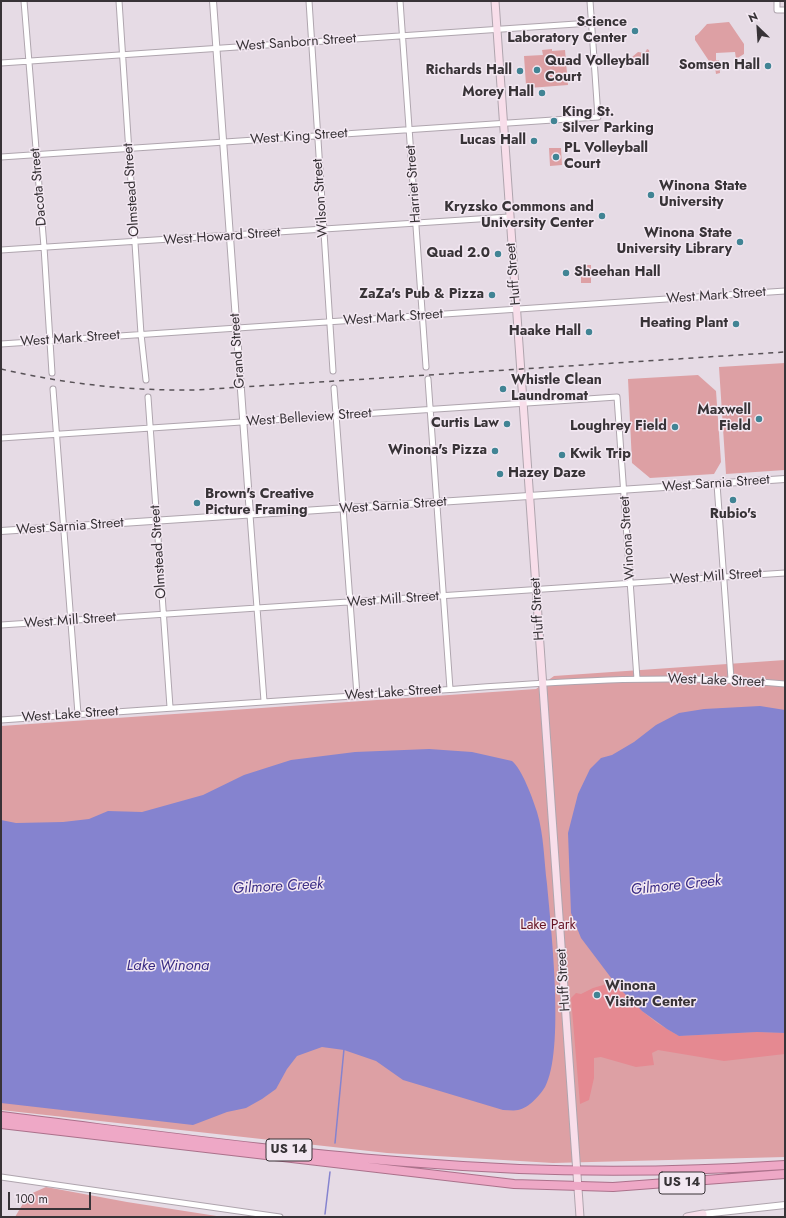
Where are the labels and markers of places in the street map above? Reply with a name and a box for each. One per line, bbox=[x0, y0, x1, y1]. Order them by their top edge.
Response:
place label: Science Laboratory Center bbox=[507, 15, 627, 48]
marker: Science Laboratory Center bbox=[630, 26, 640, 36]
place label: Quad Volleyball Court bbox=[545, 54, 649, 86]
place label: Somsen Hall bbox=[679, 58, 760, 74]
marker: Somsen Hall bbox=[763, 61, 773, 71]
place label: Richards Hall bbox=[426, 63, 512, 79]
marker: Quad Volleyball Court bbox=[532, 65, 542, 75]
marker: Richards Hall bbox=[515, 66, 525, 76]
place label: Morey Hall bbox=[462, 85, 534, 101]
marker: Morey Hall bbox=[537, 88, 547, 98]
place label: King St. Silver Parking bbox=[562, 105, 654, 138]
marker: King St. Silver Parking bbox=[549, 116, 559, 126]
place label: Lucas Hall bbox=[460, 133, 526, 149]
marker: Lucas Hall bbox=[529, 136, 539, 146]
place label: PL Volleyball Court bbox=[564, 141, 648, 174]
marker: PL Volleyball Court bbox=[551, 152, 561, 162]
place label: Winona State University bbox=[659, 179, 747, 212]
marker: Winona State University bbox=[646, 190, 656, 200]
place label: Kryzsko Commons and University Center bbox=[444, 200, 594, 232]
marker: Kryzsko Commons and University Center bbox=[597, 211, 607, 221]
place label: Winona State University Library bbox=[616, 226, 732, 258]
marker: Winona State University Library bbox=[735, 237, 745, 247]
place label: Quad 2.0 bbox=[427, 246, 490, 262]
marker: Quad 2.0 bbox=[493, 249, 503, 259]
place label: Sheehan Hall bbox=[574, 265, 661, 281]
marker: Sheehan Hall bbox=[561, 268, 571, 278]
place label: ZaZa's Pub & Pizza bbox=[359, 287, 484, 303]
marker: ZaZa's Pub & Pizza bbox=[487, 290, 497, 300]
place label: Heating Plant bbox=[640, 316, 728, 332]
marker: Heating Plant bbox=[731, 319, 741, 329]
place label: Haake Hall bbox=[509, 324, 581, 340]
marker: Haake Hall bbox=[584, 327, 594, 337]
place label: Whistle Clean Laundromat bbox=[511, 373, 602, 406]
marker: Whistle Clean Laundromat bbox=[498, 384, 508, 394]
place label: Maxwell Field bbox=[697, 403, 751, 436]
marker: Maxwell Field bbox=[754, 414, 764, 424]
place label: Curtis Law bbox=[431, 416, 499, 432]
marker: Curtis Law bbox=[502, 419, 512, 429]
place label: Loughrey Field bbox=[570, 419, 667, 435]
marker: Loughrey Field bbox=[670, 422, 680, 432]
place label: Winona's Pizza bbox=[388, 443, 487, 459]
marker: Winona's Pizza bbox=[490, 446, 500, 456]
place label: Kwik Trip bbox=[570, 447, 631, 463]
marker: Kwik Trip bbox=[557, 450, 567, 460]
place label: Hazey Daze bbox=[508, 466, 586, 482]
marker: Hazey Daze bbox=[495, 469, 505, 479]
place label: Brown's Creative Picture Framing bbox=[205, 487, 314, 520]
marker: Rubio's bbox=[728, 495, 738, 505]
marker: Brown's Creative Picture Framing bbox=[192, 498, 202, 508]
place label: Rubio's bbox=[710, 507, 756, 523]
place label: Winona Visitor Center bbox=[605, 979, 696, 1012]
marker: Winona Visitor Center bbox=[592, 990, 602, 1000]

